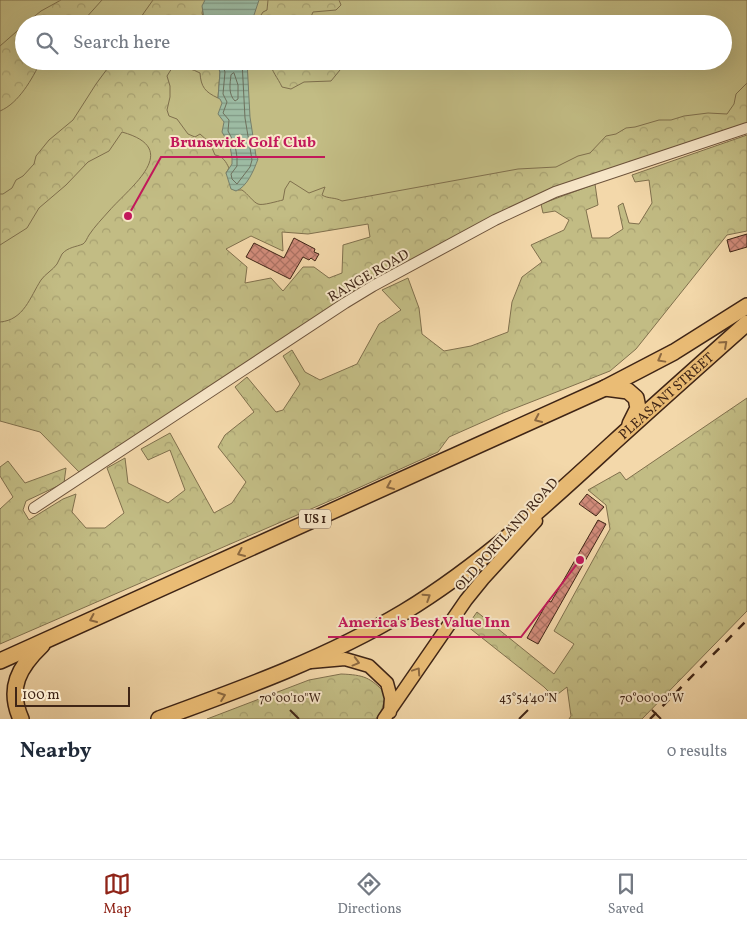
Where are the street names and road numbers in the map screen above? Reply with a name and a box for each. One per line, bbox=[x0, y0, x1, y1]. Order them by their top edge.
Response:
street label: RANGE ROAD bbox=[325, 245, 413, 307]
street label: PLEASANT STREET bbox=[615, 349, 719, 444]
street label: OLD PORTLAND ROAD bbox=[451, 474, 563, 596]
road number: US 1 bbox=[299, 509, 331, 528]

